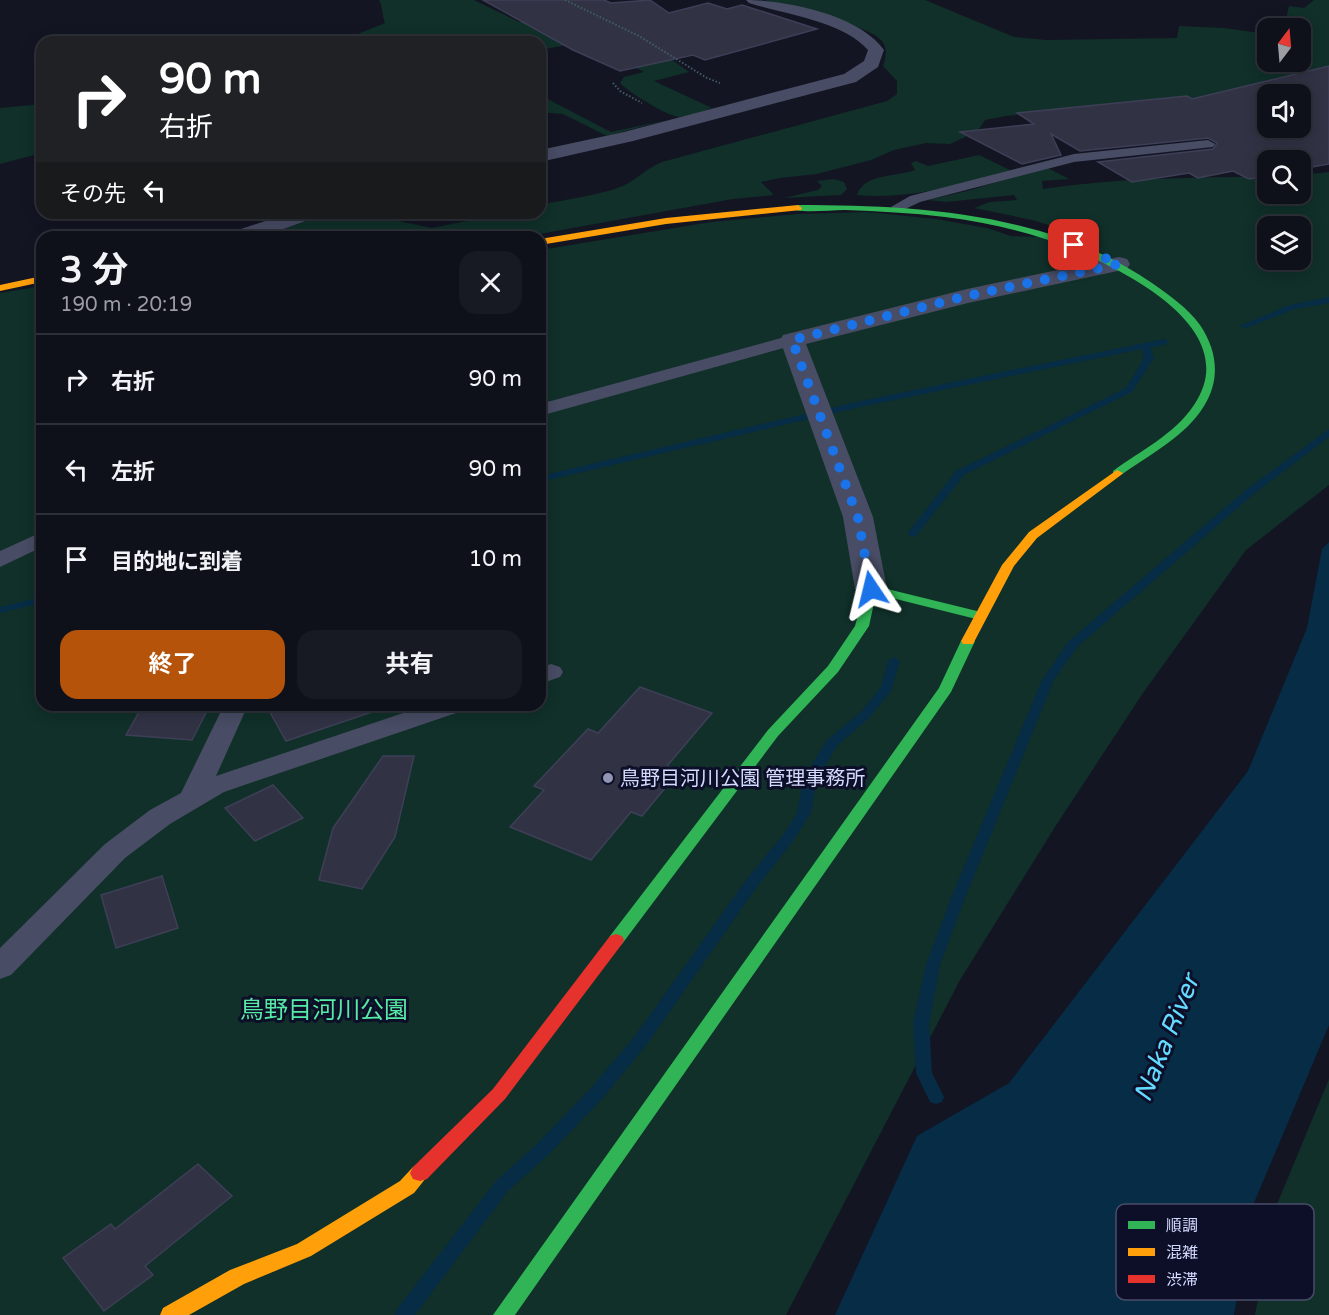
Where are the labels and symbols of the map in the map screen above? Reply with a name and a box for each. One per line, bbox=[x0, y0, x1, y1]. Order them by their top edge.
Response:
north arrow bbox=[1257, 18, 1311, 72]
pin bbox=[1048, 219, 1099, 270]
position arrow bbox=[839, 557, 903, 621]
place label: 鳥野目河川公園 管理事務所 bbox=[620, 767, 865, 791]
marker: 鳥野目河川公園 管理事務所 bbox=[601, 771, 615, 785]
water label: Naka River bbox=[1127, 967, 1207, 1106]
park label: 鳥野目河川公園 bbox=[240, 996, 408, 1025]
legend bbox=[1116, 1204, 1314, 1300]
text: 順調 bbox=[1166, 1216, 1198, 1236]
text: 混雑 bbox=[1166, 1243, 1198, 1263]
text: 渋滞 bbox=[1166, 1270, 1198, 1290]

